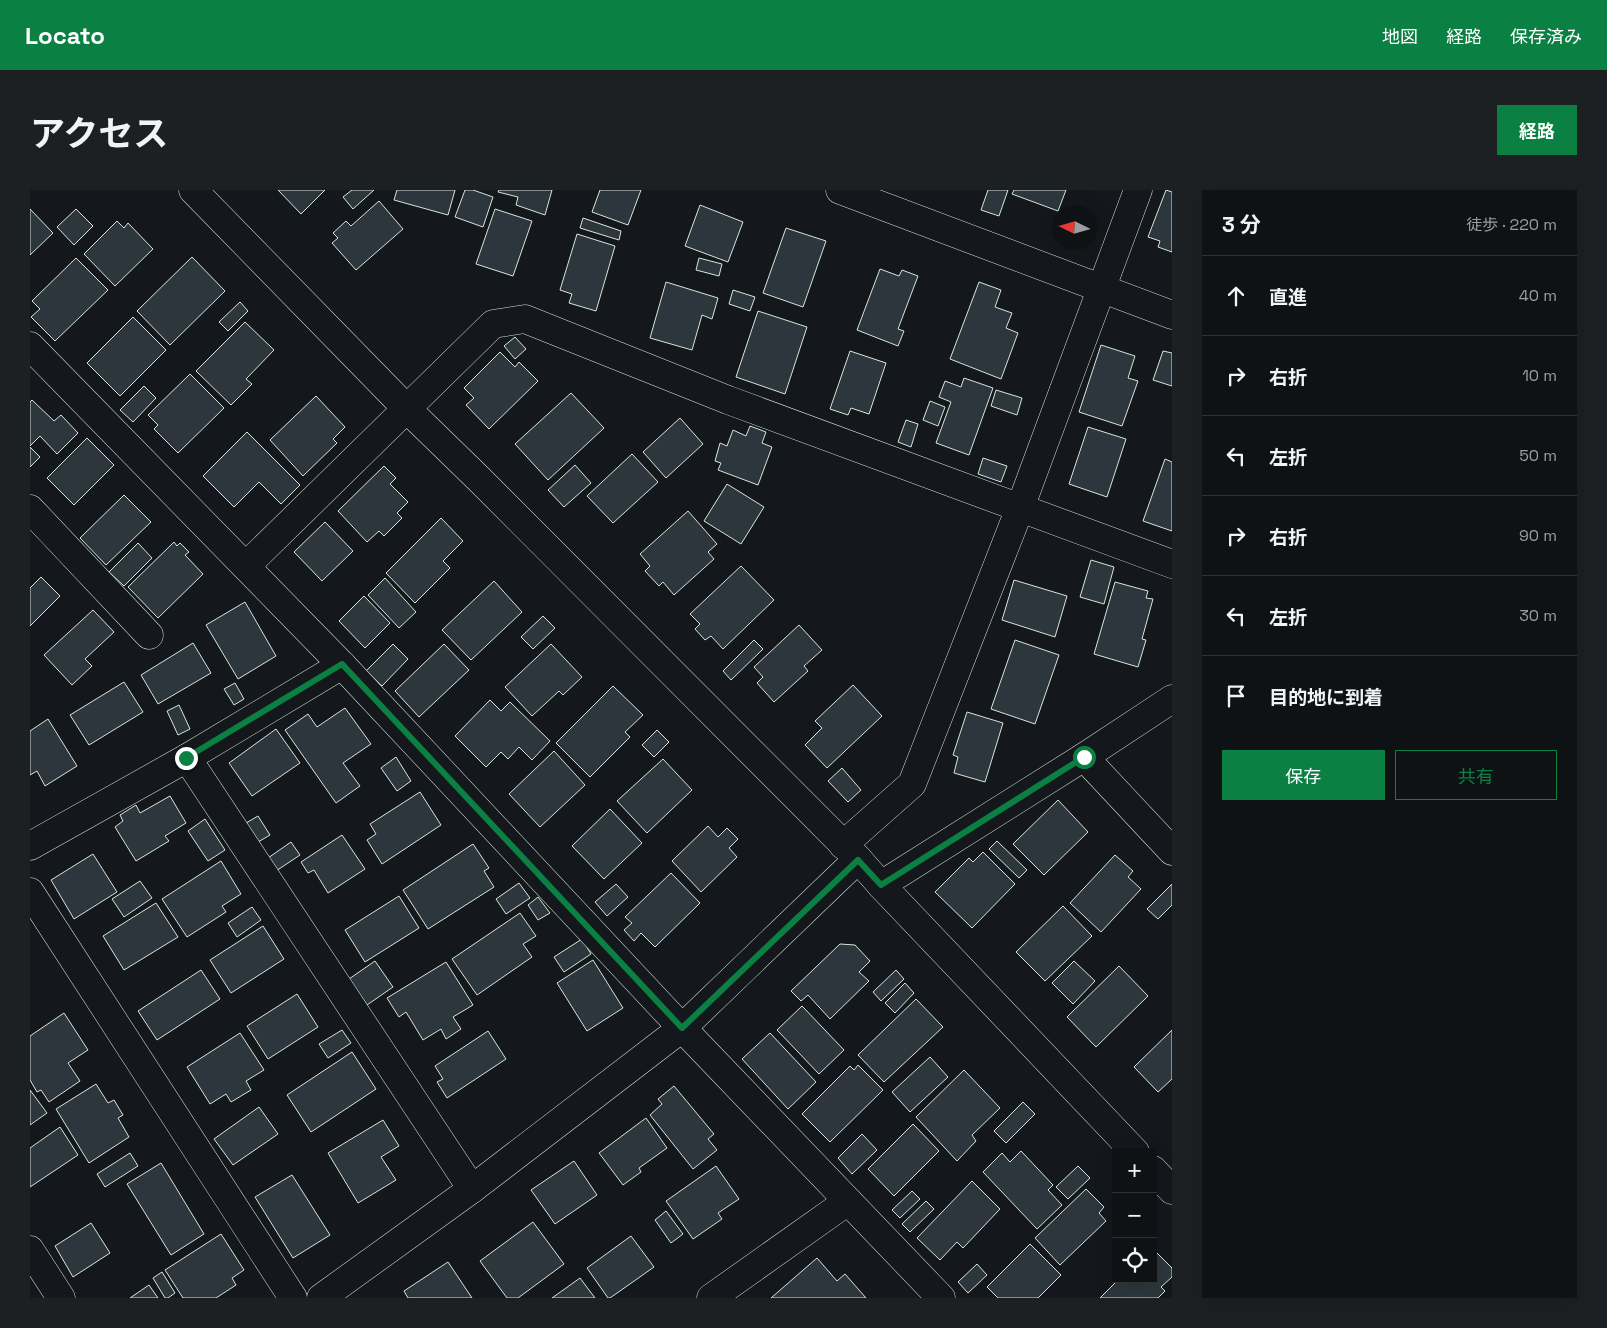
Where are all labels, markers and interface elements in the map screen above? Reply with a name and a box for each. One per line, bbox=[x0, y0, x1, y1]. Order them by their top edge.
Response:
text: Locato bbox=[25, 20, 105, 51]
text: 地図 bbox=[1382, 25, 1418, 48]
text: 経路 bbox=[1446, 25, 1482, 48]
text: 保存済み bbox=[1510, 25, 1582, 48]
button: 経路 bbox=[1497, 105, 1577, 155]
text: アクセス bbox=[30, 112, 168, 156]
north arrow bbox=[1052, 205, 1097, 250]
text: 3 分 bbox=[1222, 211, 1261, 238]
text: 徒歩 · 220 m bbox=[1466, 214, 1557, 235]
icon: ahead bbox=[1222, 282, 1250, 310]
text: 直進 bbox=[1269, 285, 1307, 310]
text: 40 m bbox=[1519, 285, 1557, 306]
icon: right bbox=[1222, 362, 1250, 390]
text: 右折 bbox=[1269, 365, 1307, 390]
text: 10 m bbox=[1522, 365, 1557, 386]
icon: left bbox=[1222, 442, 1250, 470]
text: 左折 bbox=[1269, 445, 1307, 470]
text: 50 m bbox=[1519, 445, 1557, 466]
icon: right bbox=[1222, 522, 1250, 550]
text: 右折 bbox=[1269, 525, 1307, 550]
text: 90 m bbox=[1519, 525, 1557, 546]
icon: left bbox=[1222, 602, 1250, 630]
text: 左折 bbox=[1269, 605, 1307, 630]
text: 30 m bbox=[1519, 605, 1557, 626]
icon: arrive bbox=[1222, 682, 1250, 710]
text: 目的地に到着 bbox=[1269, 685, 1383, 710]
route start bbox=[1073, 746, 1096, 769]
route end bbox=[175, 747, 198, 770]
button: 保存 bbox=[1222, 750, 1385, 800]
button: 共有 bbox=[1395, 750, 1557, 800]
map controls bbox=[1112, 1148, 1157, 1283]
button: + bbox=[1112, 1148, 1157, 1193]
button: − bbox=[1112, 1193, 1157, 1238]
button: locate bbox=[1112, 1238, 1157, 1283]

